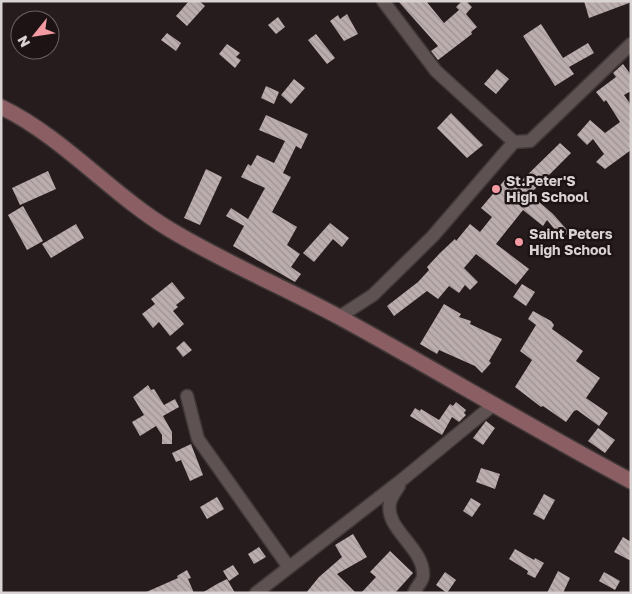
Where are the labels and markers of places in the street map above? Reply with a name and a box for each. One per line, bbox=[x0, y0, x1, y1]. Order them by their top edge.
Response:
place label: St.Peter'S High School bbox=[506, 172, 589, 205]
marker: St.Peter'S High School bbox=[490, 183, 502, 195]
place label: Saint Peters High School bbox=[529, 225, 613, 258]
marker: Saint Peters High School bbox=[513, 236, 525, 248]

